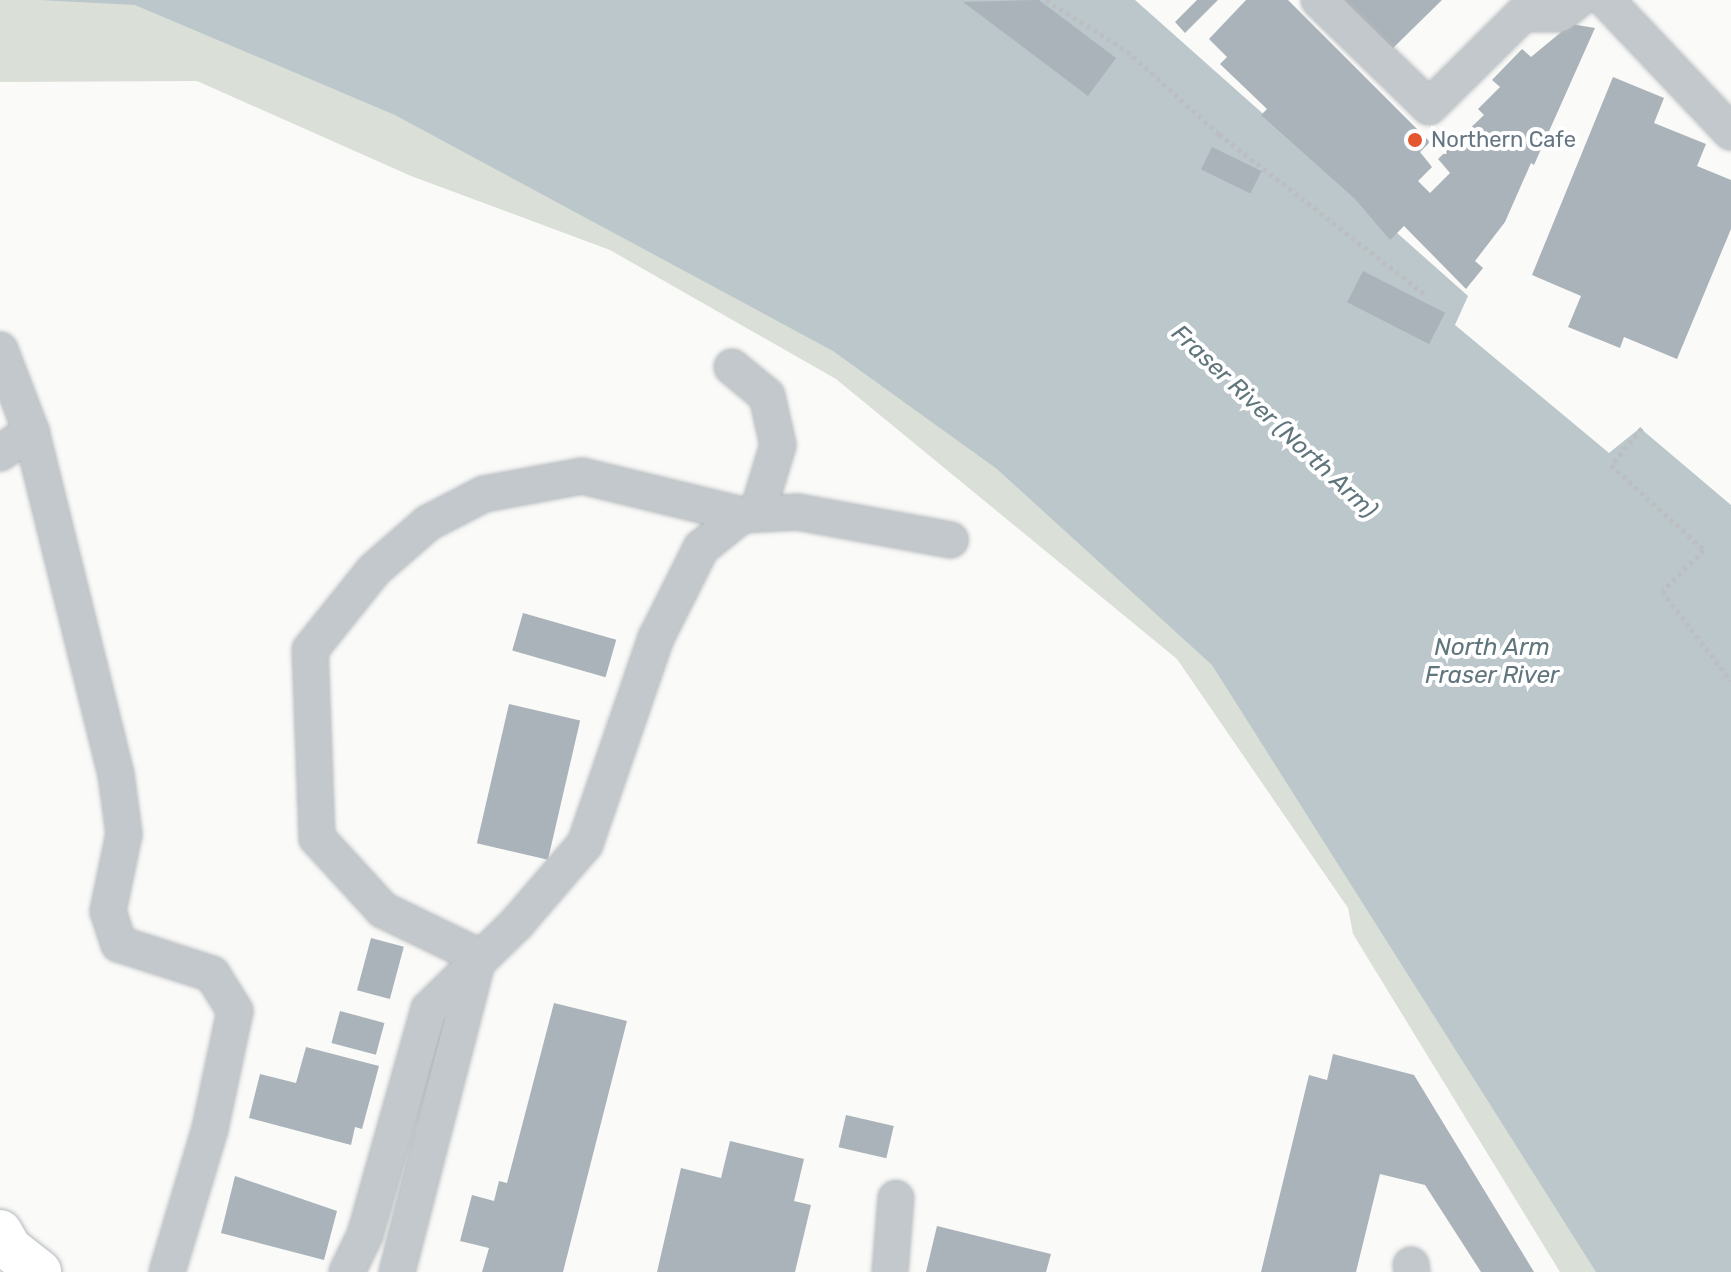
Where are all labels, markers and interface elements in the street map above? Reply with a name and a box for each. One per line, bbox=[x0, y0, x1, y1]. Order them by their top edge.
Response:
place label: Northern Cafe bbox=[1431, 127, 1576, 153]
marker: Northern Cafe bbox=[1406, 131, 1424, 149]
water label: Fraser River (North Arm) bbox=[1165, 319, 1383, 525]
water label: North Arm Fraser River bbox=[1425, 634, 1559, 690]

